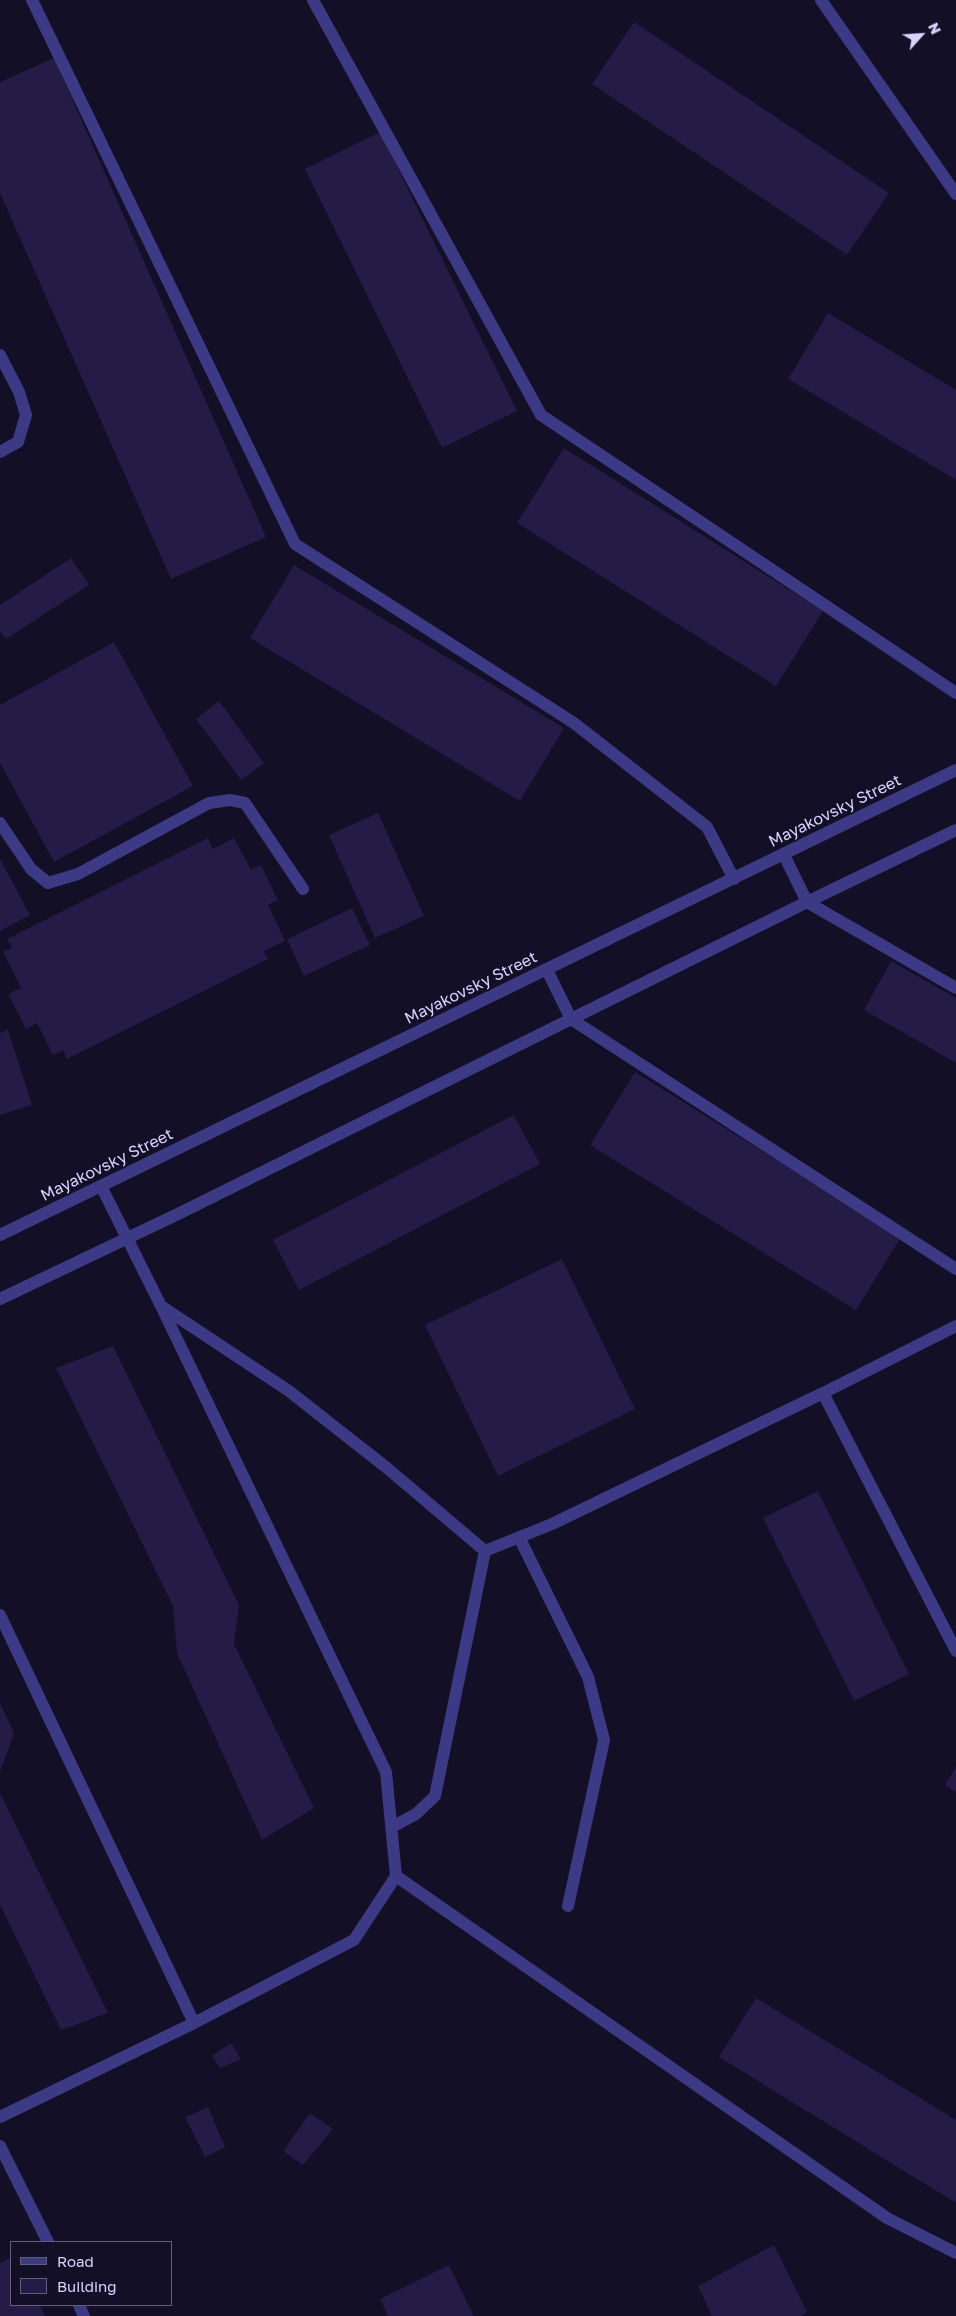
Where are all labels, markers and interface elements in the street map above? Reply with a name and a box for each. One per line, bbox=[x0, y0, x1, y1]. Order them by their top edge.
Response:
north arrow bbox=[896, 10, 946, 60]
text: N bbox=[925, 20, 945, 37]
street label: Mayakovsky Street bbox=[766, 771, 904, 851]
street label: Mayakovsky Street bbox=[402, 948, 540, 1028]
street label: Mayakovsky Street bbox=[38, 1125, 176, 1205]
legend bbox=[10, 2241, 172, 2306]
text: Road bbox=[57, 2252, 94, 2270]
text: Building bbox=[57, 2277, 117, 2295]

